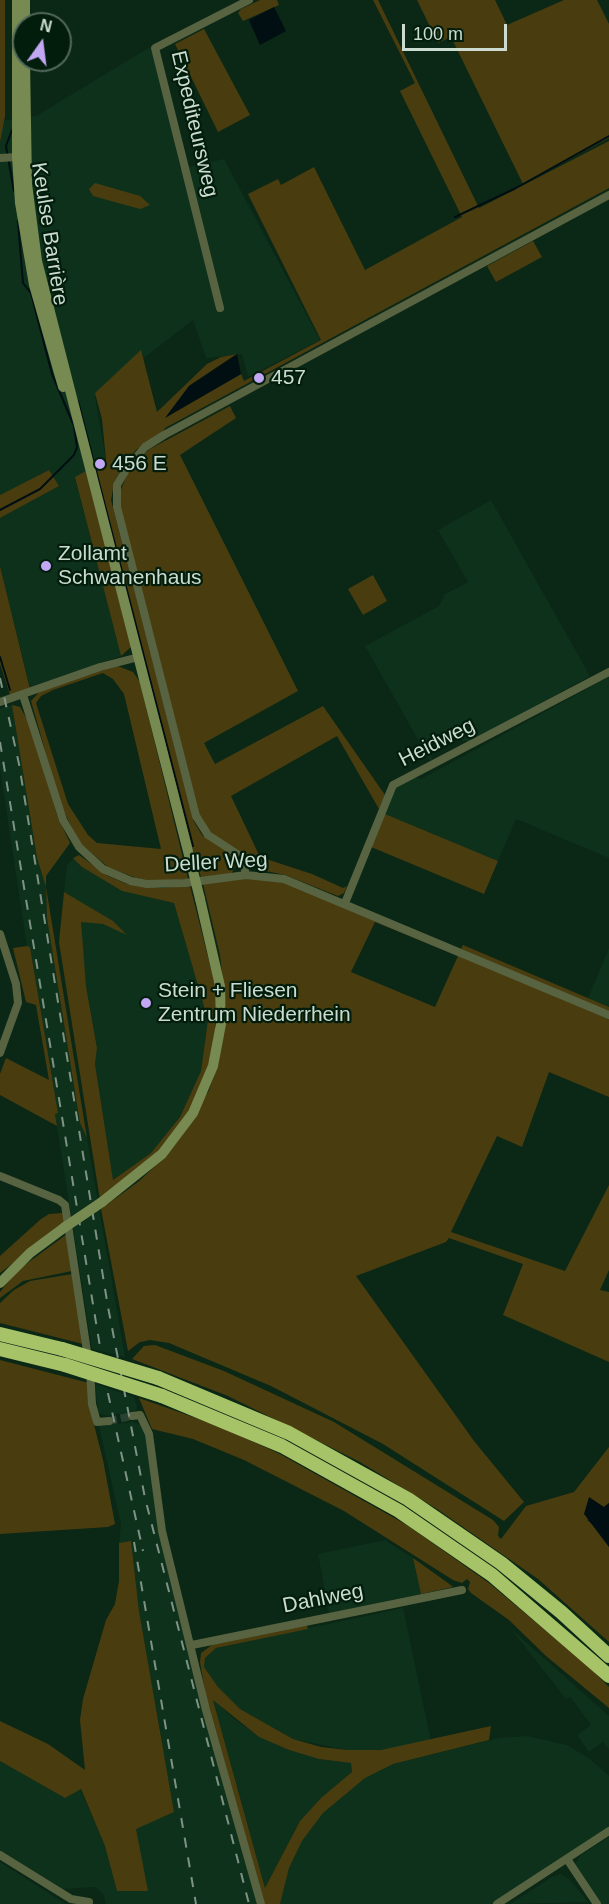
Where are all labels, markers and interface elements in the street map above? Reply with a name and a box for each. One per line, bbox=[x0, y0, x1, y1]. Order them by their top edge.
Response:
north arrow bbox=[12, 12, 72, 72]
scale bar bbox=[405, 12, 510, 50]
text: N bbox=[38, 16, 54, 36]
text: 100 m bbox=[413, 24, 463, 44]
street label: Expediteursweg bbox=[165, 48, 223, 200]
street label: Keulse Barrière bbox=[25, 161, 73, 307]
place label: 457 bbox=[271, 365, 306, 391]
marker: 457 bbox=[252, 371, 266, 385]
place label: 456 E bbox=[112, 451, 167, 477]
marker: 456 E bbox=[93, 457, 107, 471]
place label: Zollamt Schwanenhaus bbox=[58, 541, 202, 591]
marker: Zollamt Schwanenhaus bbox=[39, 559, 53, 573]
street label: Heidweg bbox=[395, 713, 479, 773]
street label: Deller Weg bbox=[164, 848, 268, 878]
place label: Stein + Fliesen Zentrum Niederrhein bbox=[158, 978, 351, 1028]
marker: Stein + Fliesen Zentrum Niederrhein bbox=[139, 996, 153, 1010]
street label: Dahlweg bbox=[280, 1579, 366, 1619]

